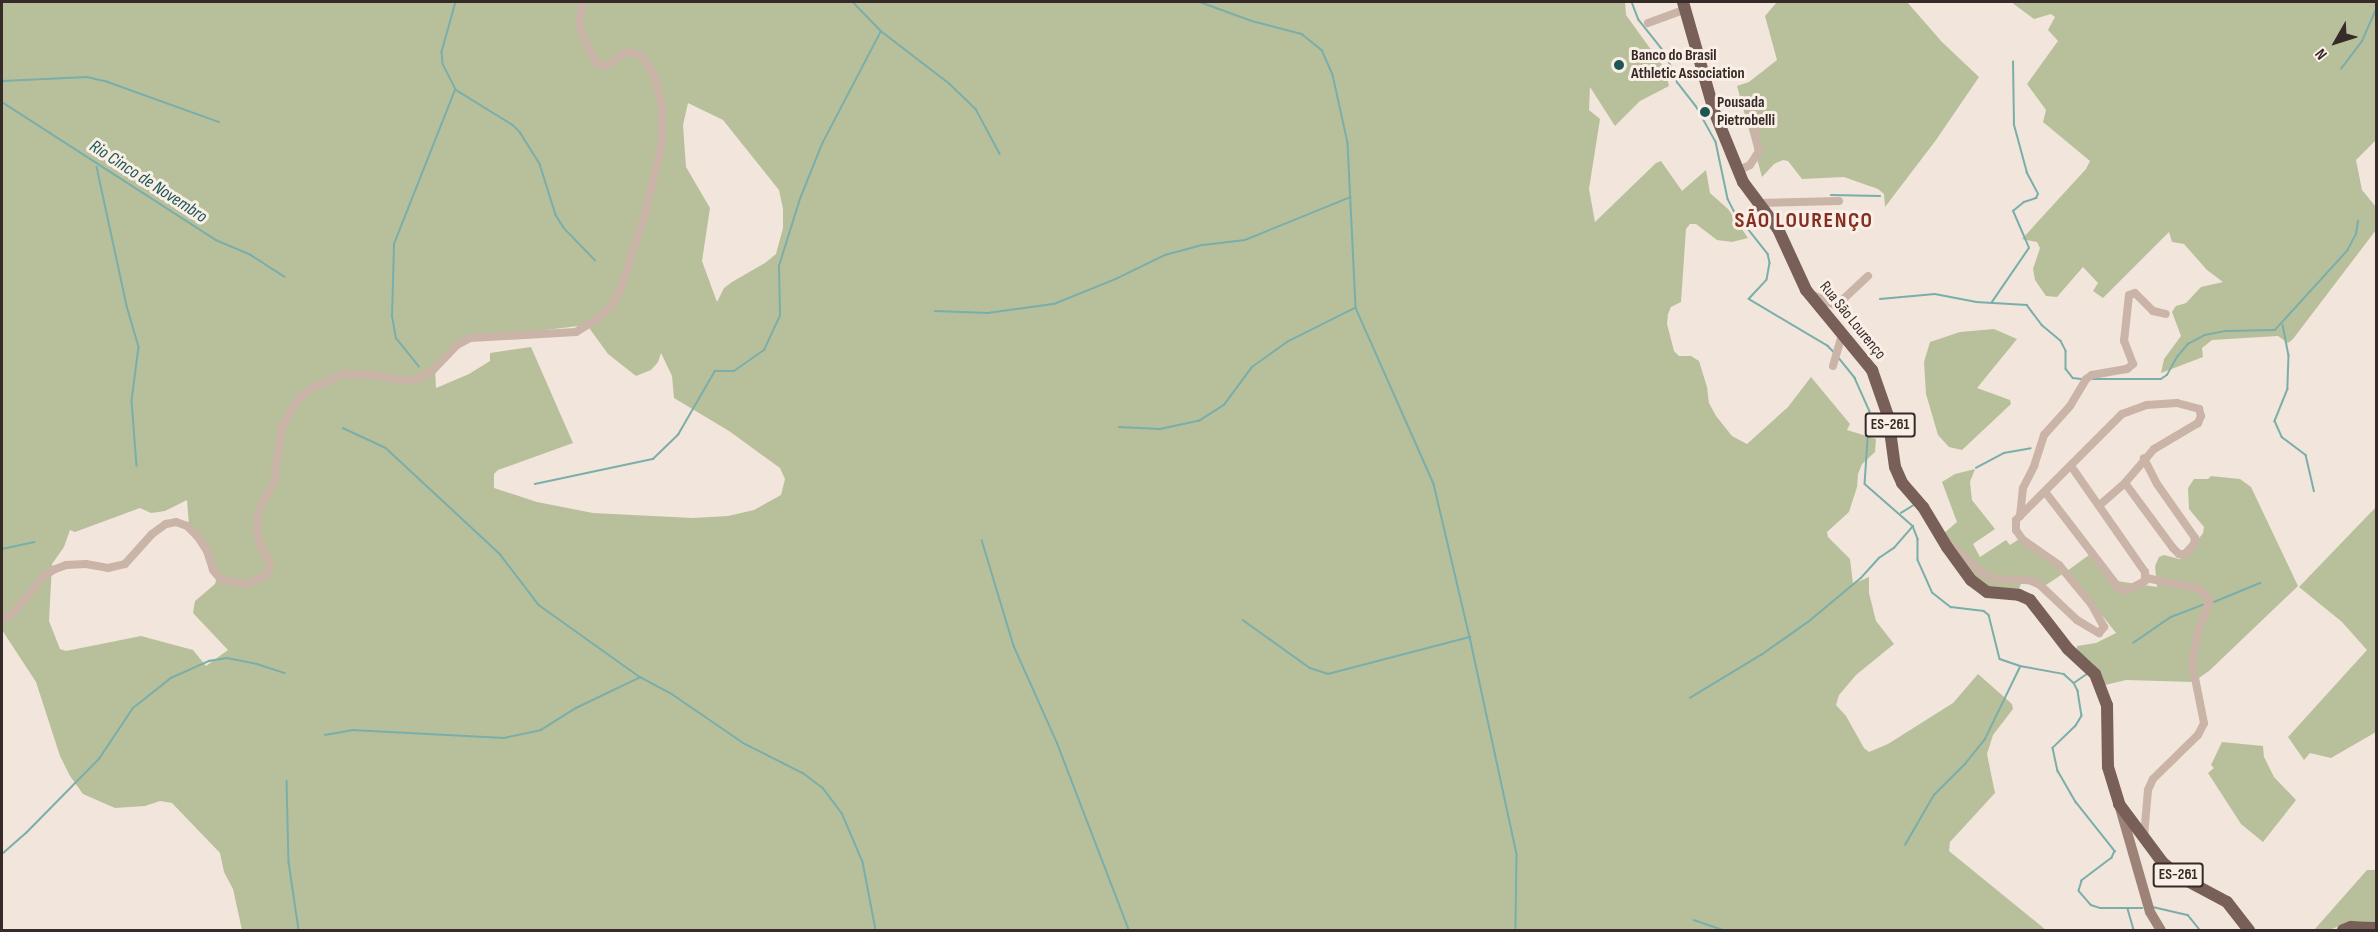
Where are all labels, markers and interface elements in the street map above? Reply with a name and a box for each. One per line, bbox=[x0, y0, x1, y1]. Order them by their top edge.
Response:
north arrow bbox=[2306, 12, 2366, 72]
text: N bbox=[2312, 44, 2332, 63]
place label: Banco do Brasil Athletic Association bbox=[1631, 46, 1745, 84]
marker: Banco do Brasil Athletic Association bbox=[1612, 58, 1626, 72]
place label: Pousada Pietrobelli bbox=[1717, 93, 1775, 131]
marker: Pousada Pietrobelli bbox=[1698, 105, 1712, 119]
water label: Rio Cinco de Novembro bbox=[85, 136, 211, 228]
district label: SÃO LOURENÇO bbox=[1734, 208, 1874, 234]
street label: Rua São Lourenço bbox=[1815, 278, 1889, 364]
road number: ES-261 bbox=[1864, 413, 1916, 437]
road number: ES-261 bbox=[2152, 863, 2204, 887]

